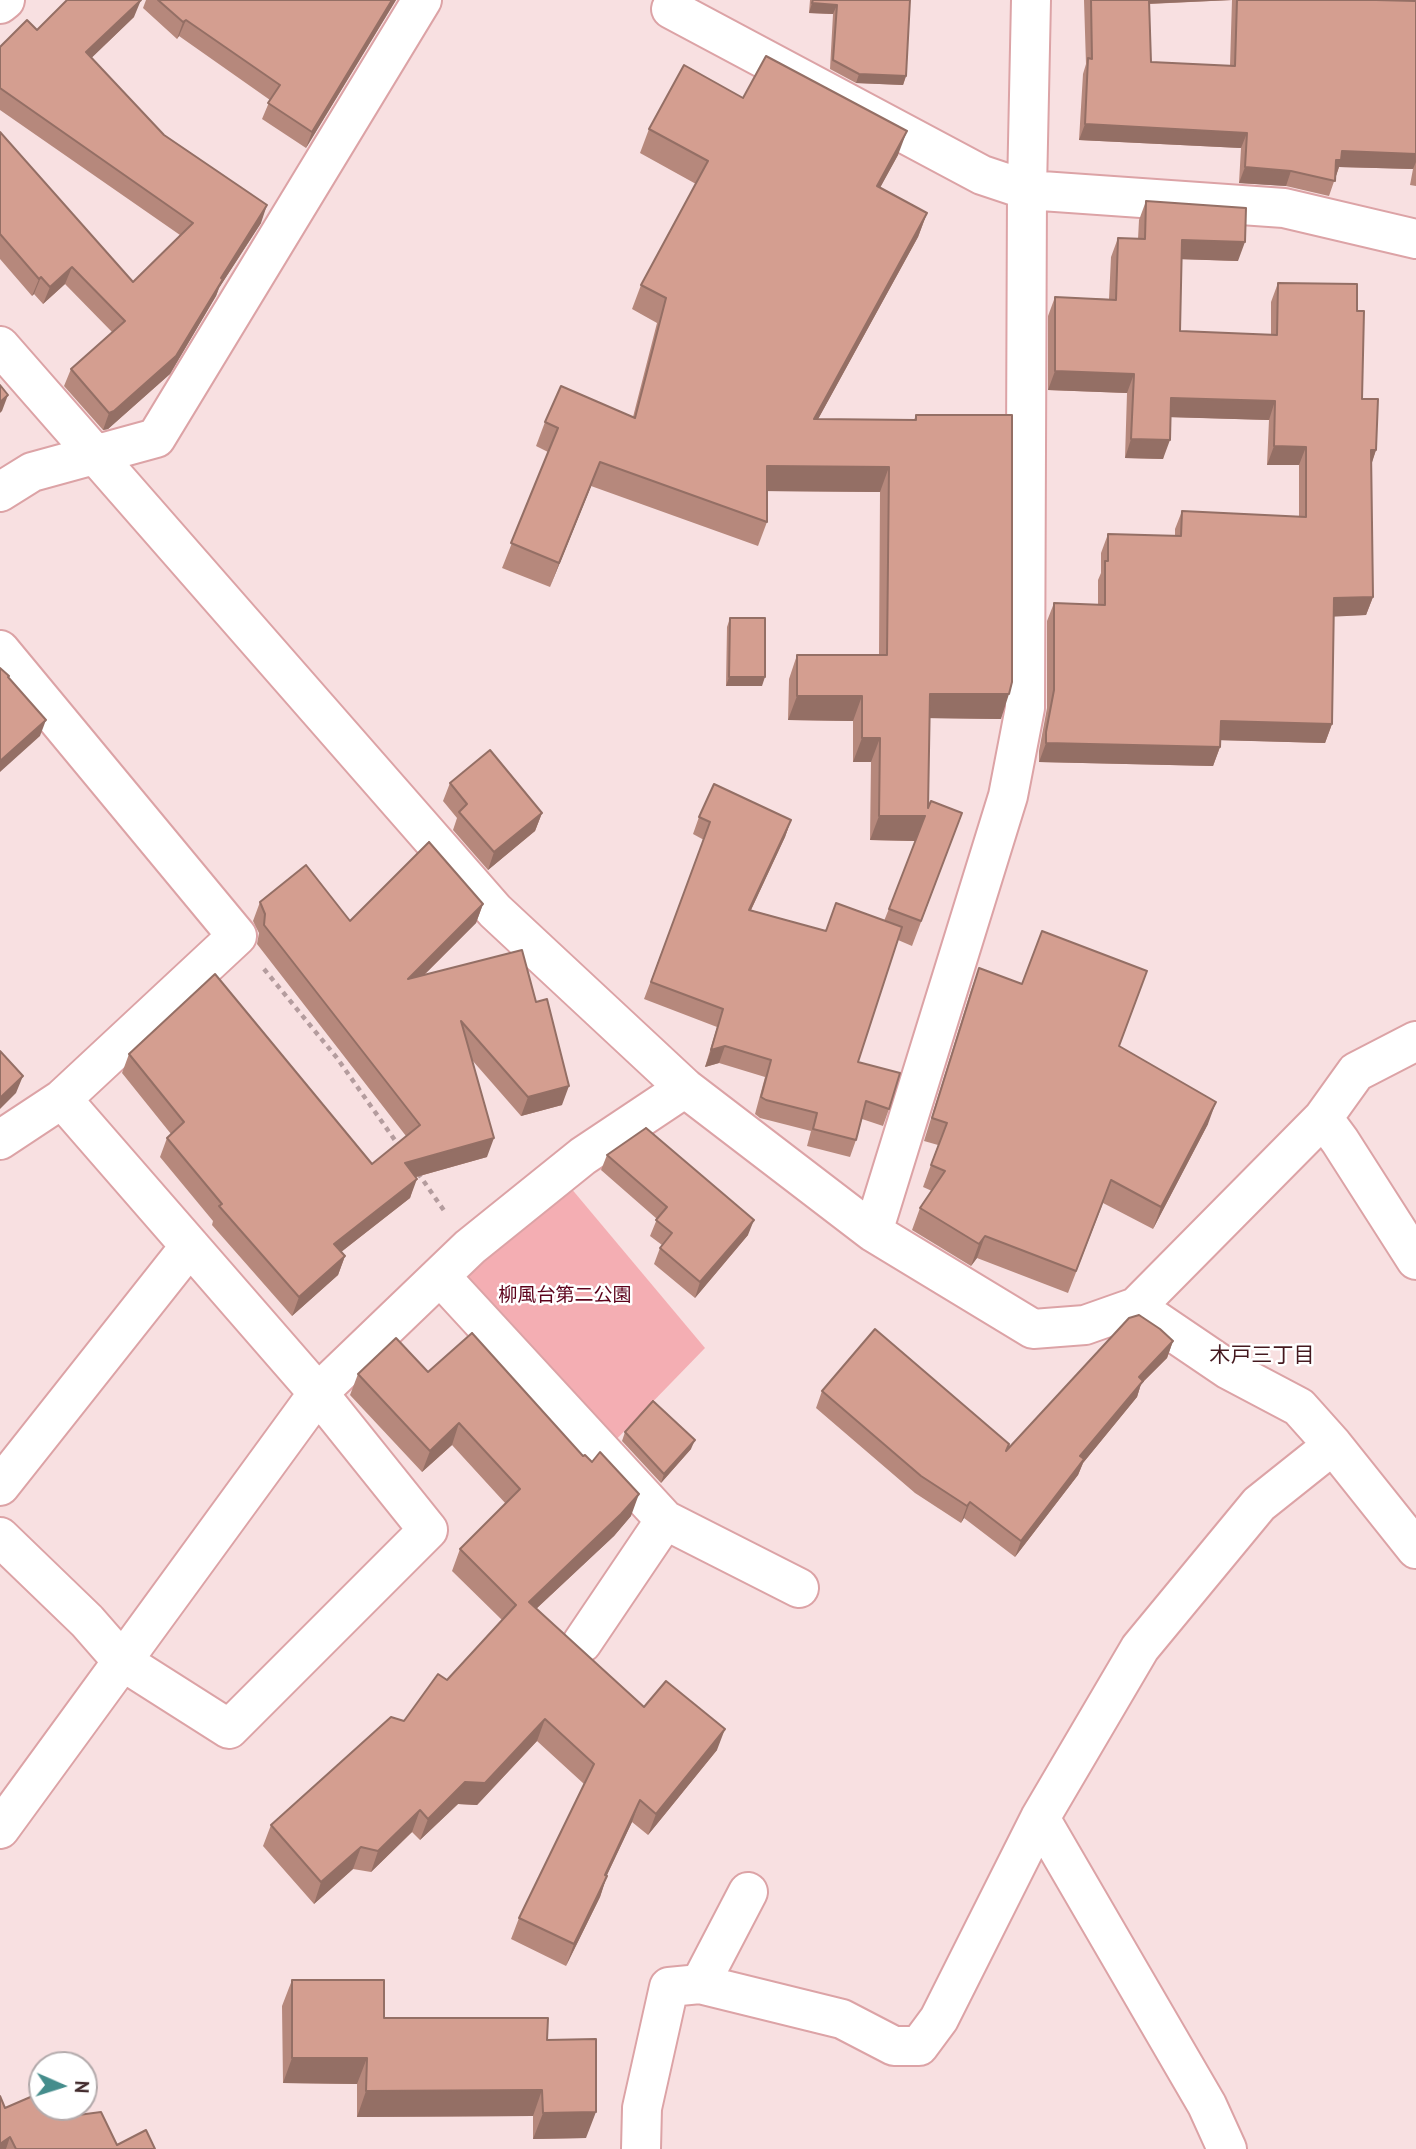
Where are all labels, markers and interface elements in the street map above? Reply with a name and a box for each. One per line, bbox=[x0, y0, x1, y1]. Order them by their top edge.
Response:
park label: 柳風台第二公園 bbox=[499, 1285, 631, 1307]
district label: 木戸三丁目 bbox=[1210, 1343, 1314, 1369]
north arrow bbox=[28, 2051, 98, 2121]
text: N bbox=[70, 2080, 94, 2094]

